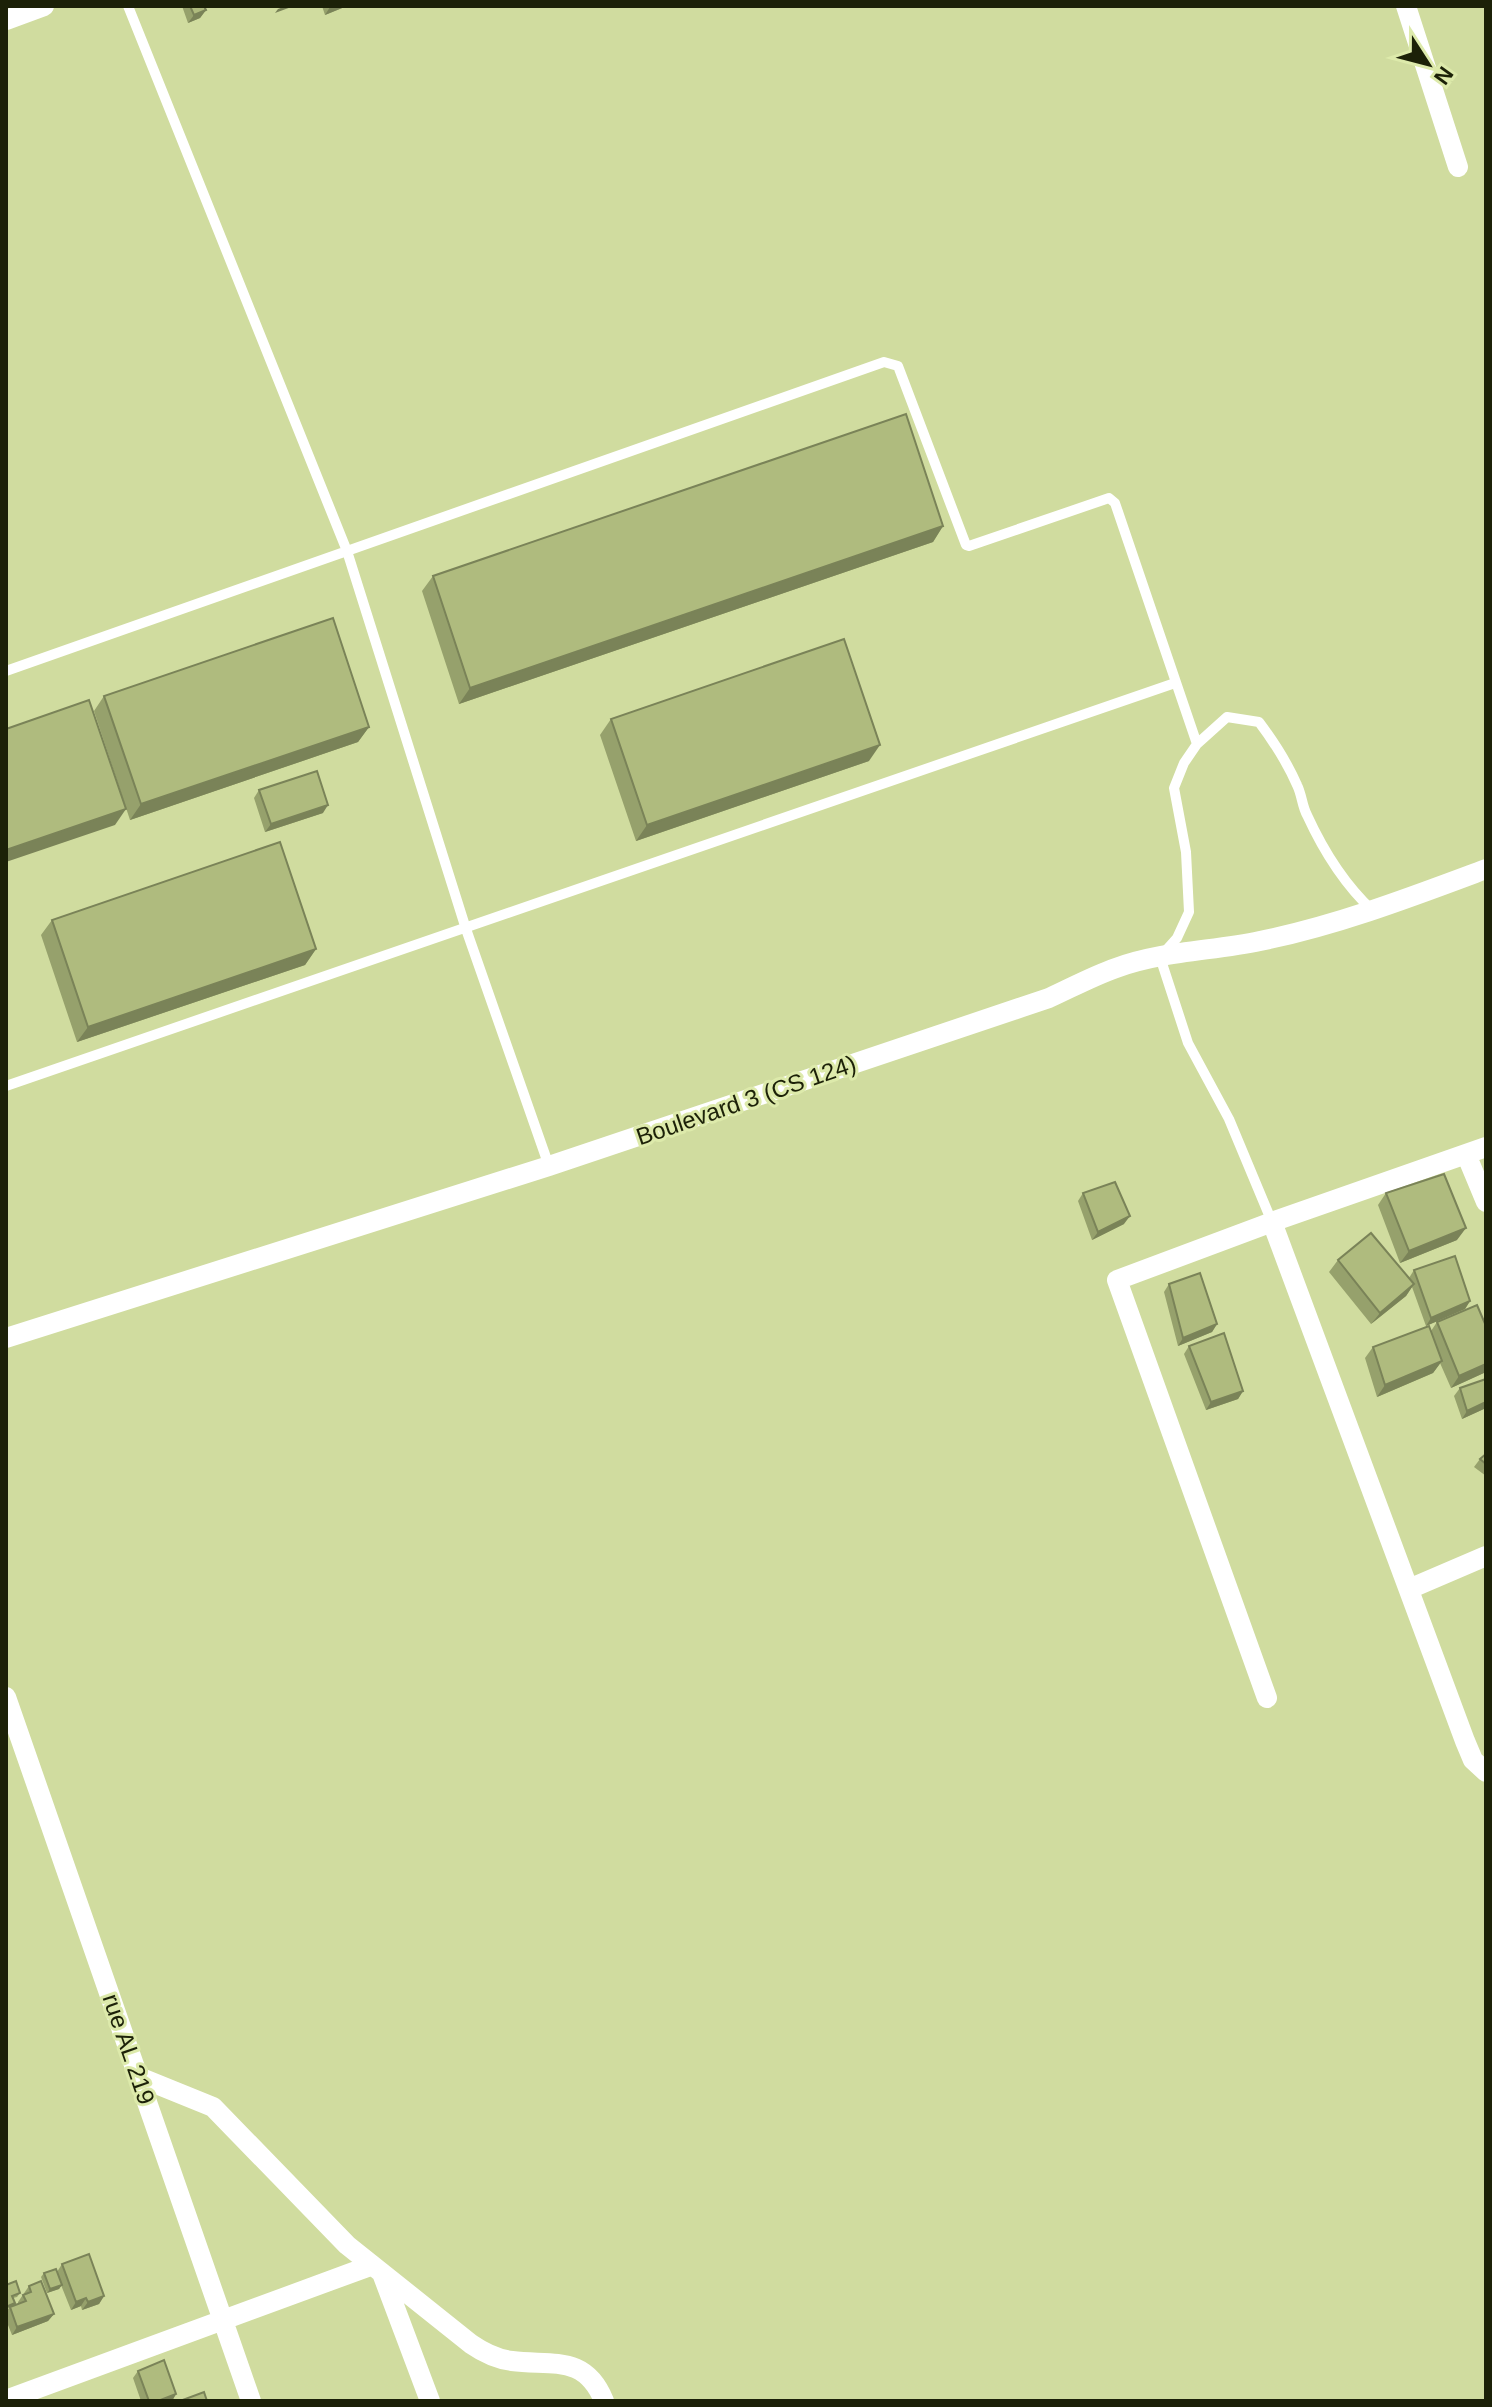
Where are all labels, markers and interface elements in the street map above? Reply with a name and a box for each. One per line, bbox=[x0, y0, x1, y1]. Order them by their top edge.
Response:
north arrow bbox=[1388, 24, 1468, 104]
text: N bbox=[1429, 62, 1459, 89]
street label: Boulevard 3 (CS 124) bbox=[632, 1050, 860, 1150]
street label: rue AL 219 bbox=[97, 1990, 161, 2108]

